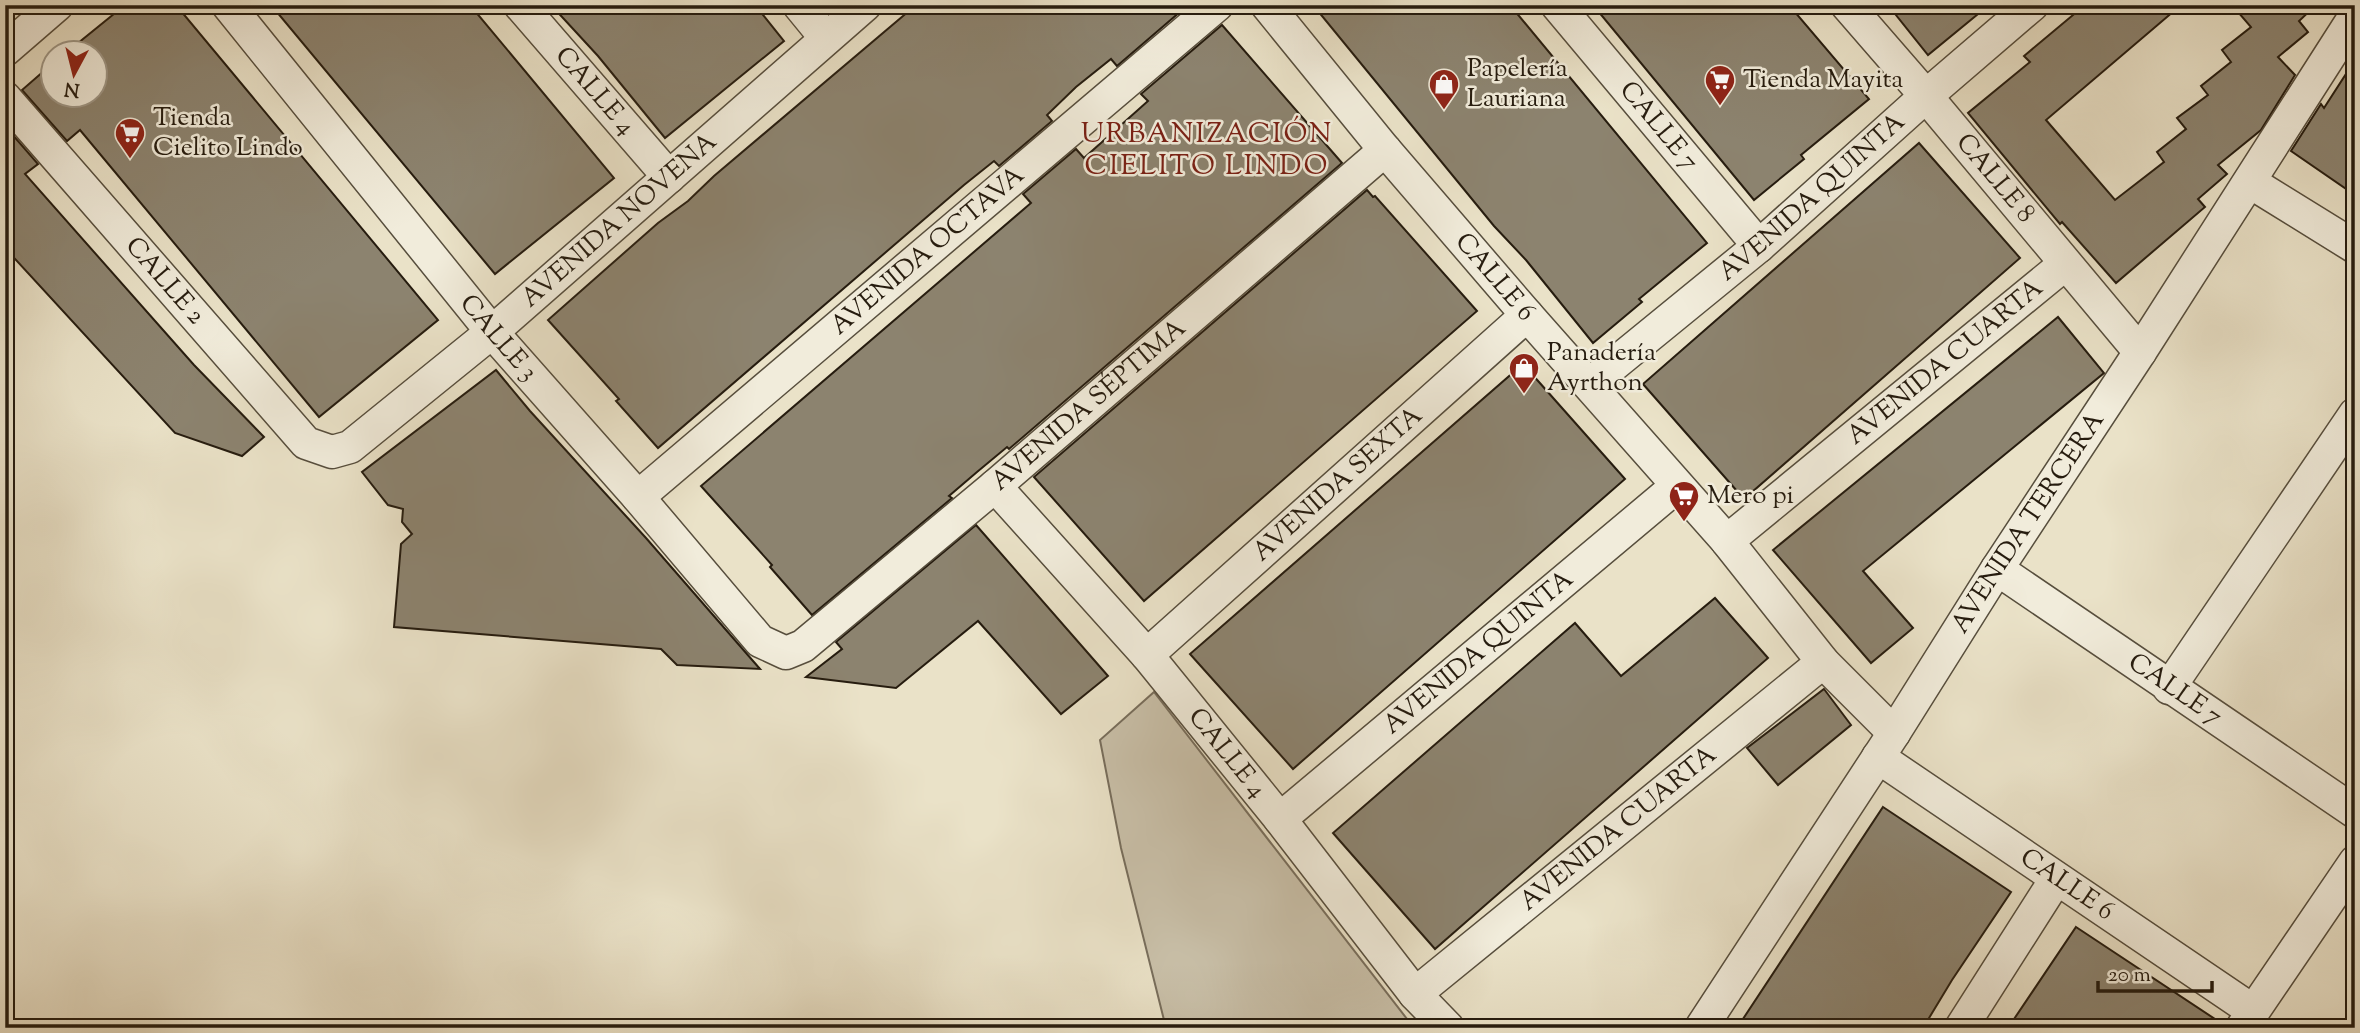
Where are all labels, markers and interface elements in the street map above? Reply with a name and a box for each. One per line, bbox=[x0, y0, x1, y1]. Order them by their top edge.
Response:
north arrow bbox=[38, 38, 108, 108]
street label: CALLE 4 bbox=[546, 39, 644, 144]
place label: Papelería Lauriana bbox=[1467, 51, 1568, 118]
place label: Tienda Mayita bbox=[1743, 62, 1903, 99]
supermarket icon: Tienda Mayita bbox=[1703, 63, 1737, 107]
shop icon: Papelería Lauriana bbox=[1427, 67, 1461, 111]
street label: CALLE 7 bbox=[1610, 73, 1707, 179]
text: N bbox=[63, 74, 81, 103]
place label: Tienda Cielito Lindo bbox=[153, 100, 303, 167]
street label: AVENIDA QUINTA bbox=[1710, 104, 1914, 290]
district label: URBANIZACIÓN CIELITO LINDO bbox=[1081, 115, 1333, 187]
supermarket icon: Tienda Cielito Lindo bbox=[113, 116, 147, 160]
street label: AVENIDA NOVENA bbox=[513, 124, 725, 317]
street label: CALLE 8 bbox=[1947, 126, 2043, 231]
street label: AVENIDA OCTAVA bbox=[822, 158, 1033, 344]
street label: CALLE 6 bbox=[1446, 225, 1543, 330]
street label: CALLE 2 bbox=[116, 229, 213, 333]
street label: AVENIDA CUARTA bbox=[1839, 270, 2051, 454]
street label: CALLE 3 bbox=[450, 287, 546, 390]
street label: AVENIDA SÉPTIMA bbox=[983, 311, 1194, 500]
place label: Panadería Ayrthon bbox=[1547, 335, 1656, 402]
shop icon: Panadería Ayrthon bbox=[1507, 351, 1541, 395]
street label: AVENIDA SEXTA bbox=[1244, 398, 1431, 571]
street label: AVENIDA TERCERA bbox=[1942, 405, 2114, 641]
place label: Mero pi bbox=[1707, 478, 1794, 515]
supermarket icon: Mero pi bbox=[1667, 479, 1701, 523]
street label: AVENIDA QUINTA bbox=[1375, 562, 1582, 743]
street label: CALLE 7 bbox=[2120, 644, 2229, 735]
street label: CALLE 4 bbox=[1179, 700, 1275, 807]
street label: AVENIDA CUARTA bbox=[1512, 737, 1725, 920]
street label: CALLE 6 bbox=[2012, 840, 2121, 930]
scale bar bbox=[2098, 949, 2211, 993]
text: 20 m bbox=[2108, 961, 2151, 991]

